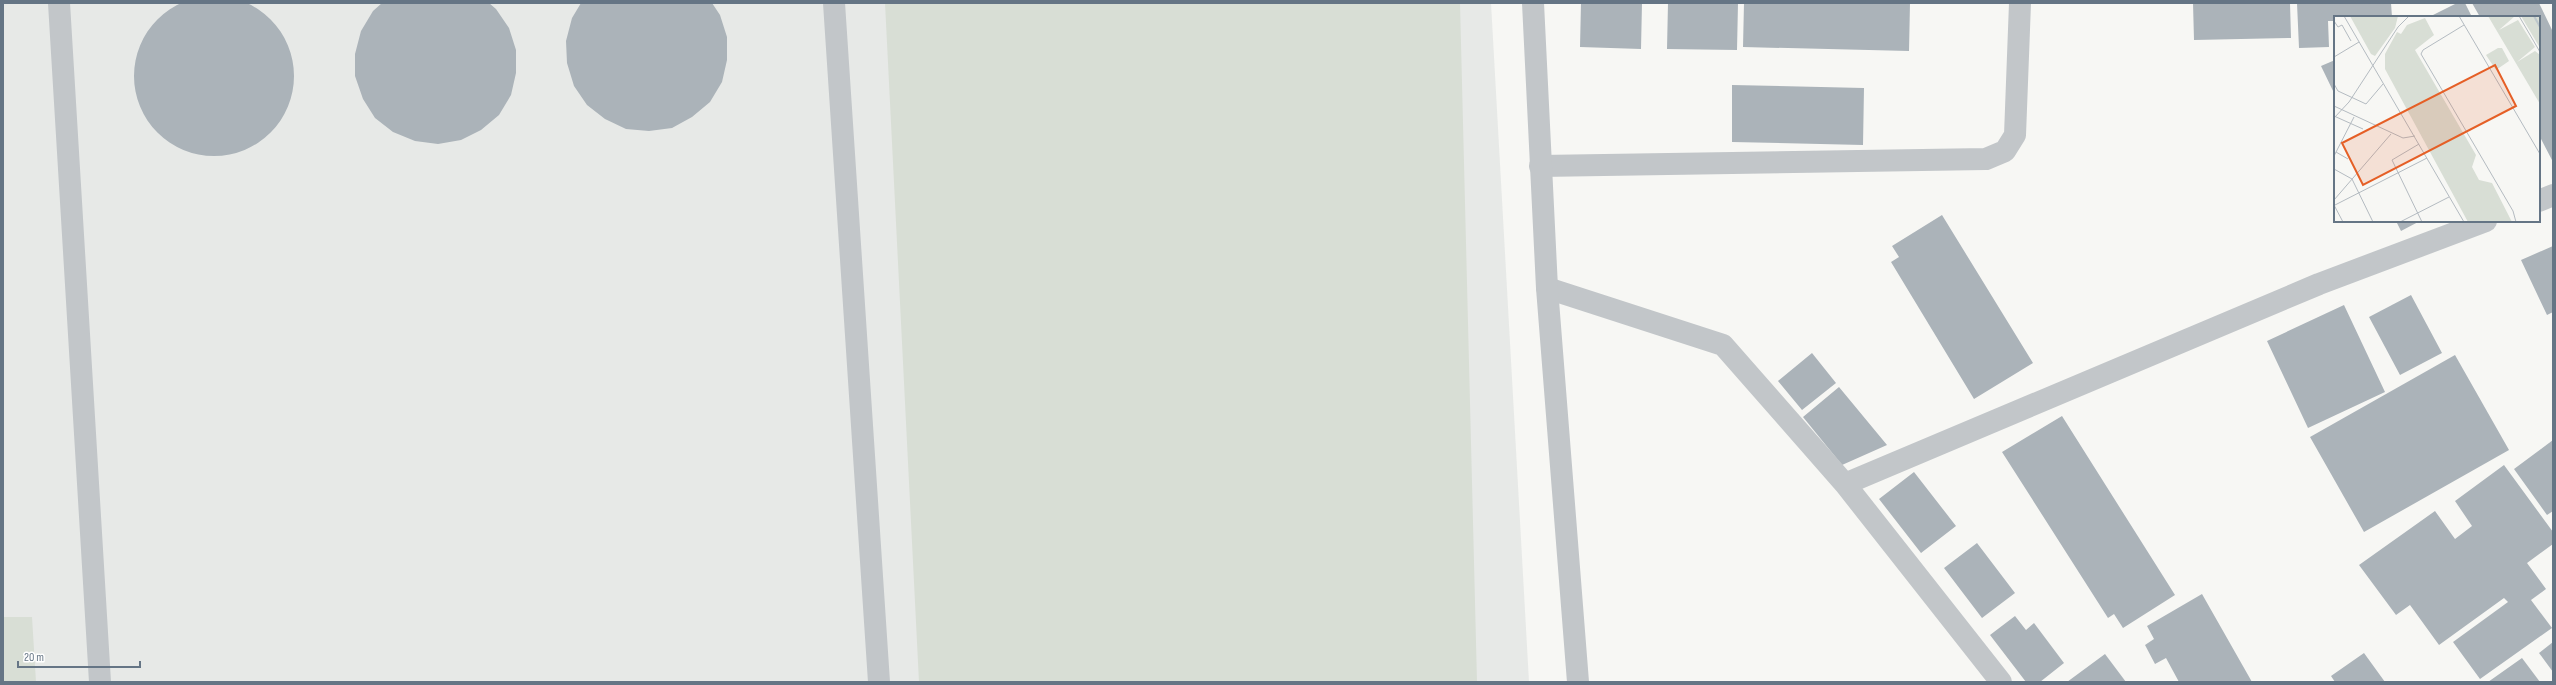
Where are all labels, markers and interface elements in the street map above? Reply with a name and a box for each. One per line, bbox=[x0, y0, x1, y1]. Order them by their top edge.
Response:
inset map bbox=[2334, 16, 2540, 222]
scale bar bbox=[18, 643, 140, 669]
text: 20 m bbox=[24, 650, 44, 665]

